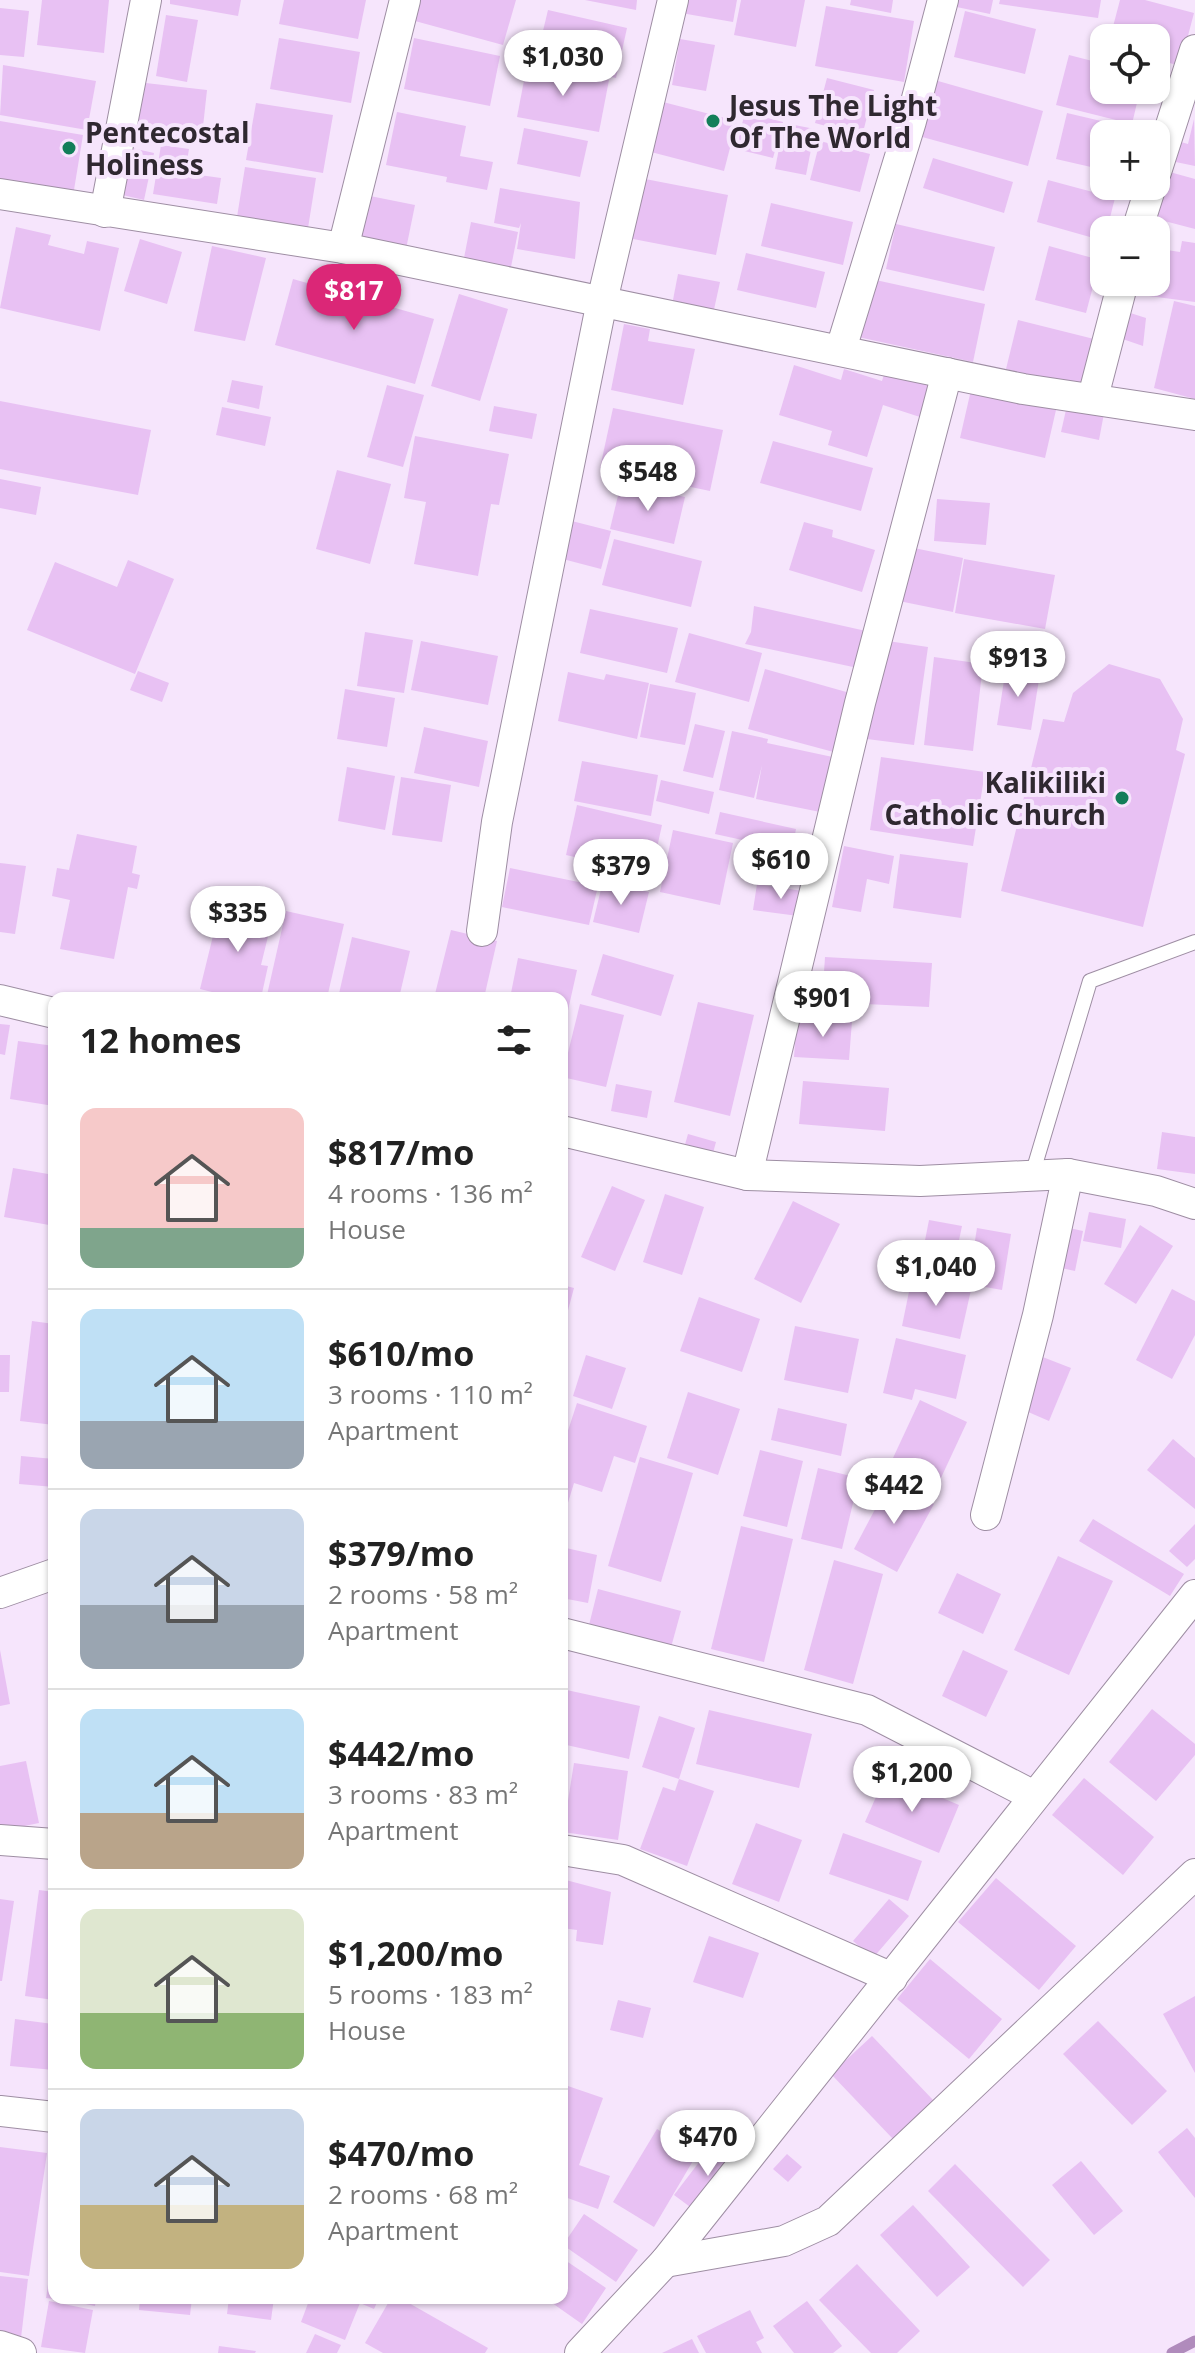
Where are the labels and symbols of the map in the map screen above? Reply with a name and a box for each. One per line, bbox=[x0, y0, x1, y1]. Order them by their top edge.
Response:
pin: $1,030 bbox=[498, 30, 628, 98]
place label: Jesus The Light Of The World bbox=[726, 86, 938, 156]
marker: Jesus The Light Of The World bbox=[704, 112, 722, 130]
place label: Pentecostal Holiness bbox=[85, 113, 250, 183]
marker: Pentecostal Holiness bbox=[60, 139, 78, 157]
pin: $817 bbox=[307, 264, 401, 332]
pin: $548 bbox=[601, 445, 695, 513]
pin: $913 bbox=[971, 631, 1065, 699]
place label: Kalikiliki Catholic Church bbox=[884, 763, 1106, 833]
marker: Kalikiliki Catholic Church bbox=[1113, 789, 1131, 807]
pin: $610 bbox=[734, 833, 828, 901]
pin: $379 bbox=[574, 839, 668, 907]
pin: $335 bbox=[191, 886, 285, 954]
pin: $901 bbox=[776, 971, 870, 1039]
pin: $1,040 bbox=[871, 1240, 1001, 1308]
pin: $442 bbox=[847, 1458, 941, 1526]
pin: $1,200 bbox=[847, 1746, 977, 1814]
pin: $470 bbox=[661, 2110, 755, 2178]

